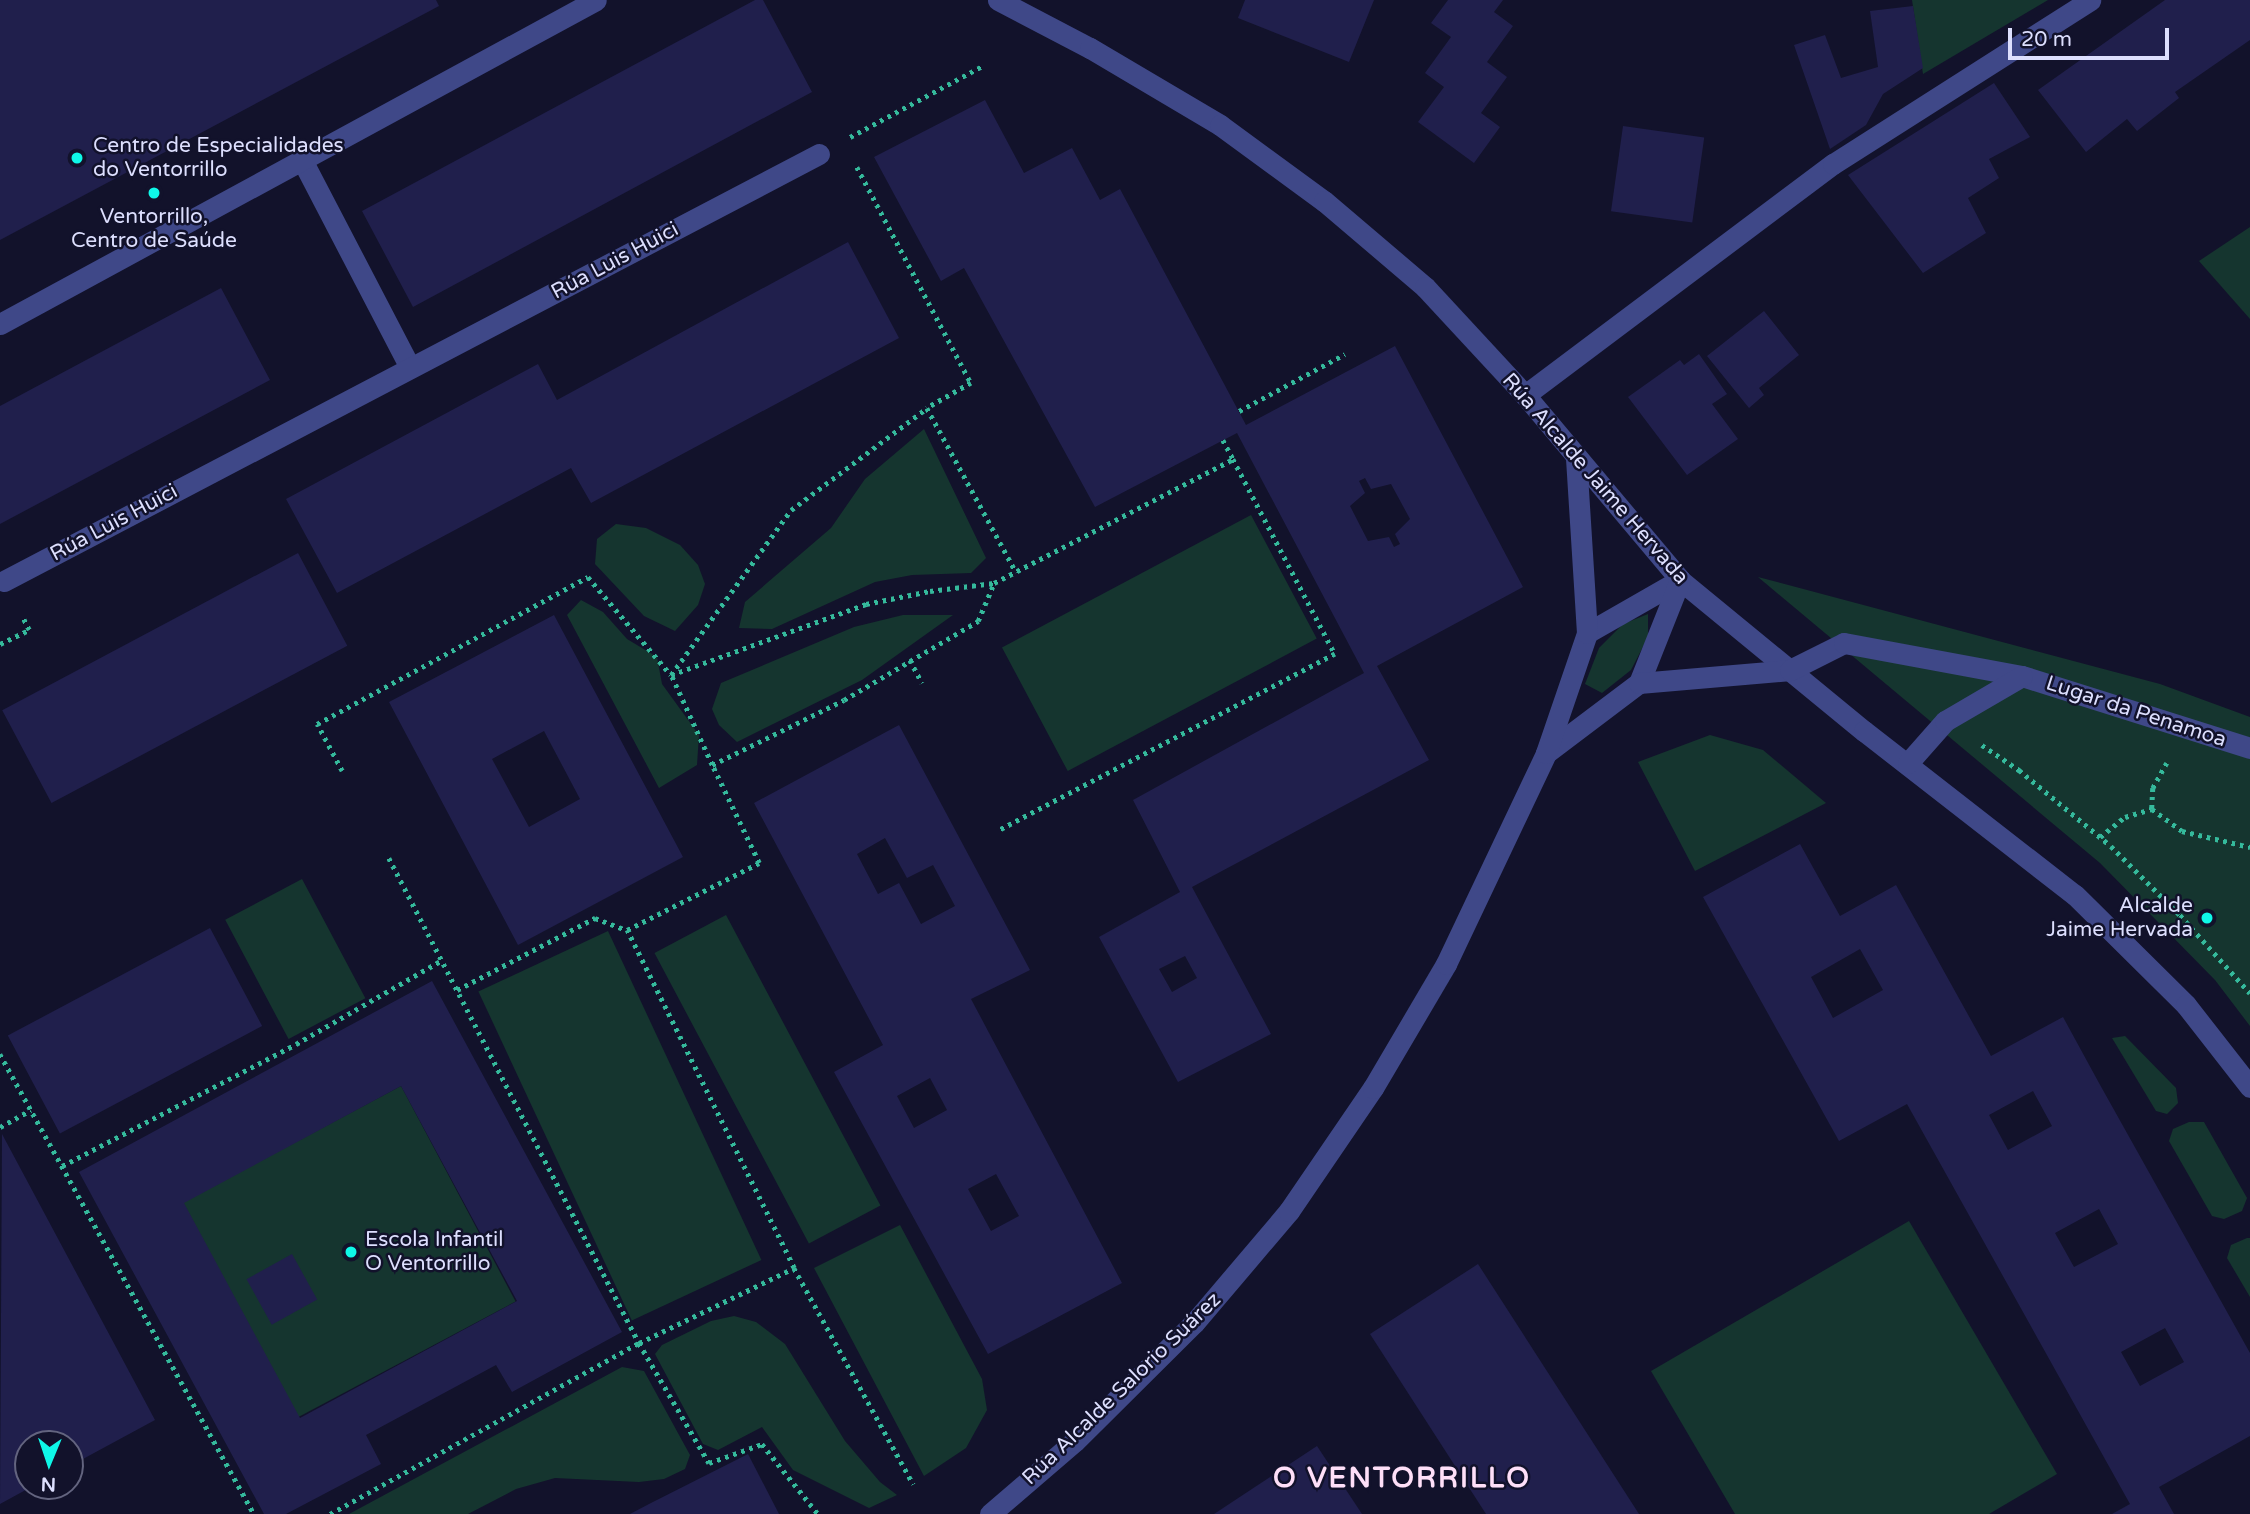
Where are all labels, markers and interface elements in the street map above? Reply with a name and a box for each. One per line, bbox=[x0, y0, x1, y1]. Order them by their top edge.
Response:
scale bar bbox=[2012, 14, 2173, 58]
text: 20 m bbox=[2021, 27, 2072, 52]
place label: Centro de Especialidades do Ventorrillo bbox=[93, 133, 344, 183]
marker: Centro de Especialidades do Ventorrillo bbox=[67, 148, 87, 168]
marker: Ventorrillo, Centro de Saúde bbox=[146, 185, 162, 201]
place label: Ventorrillo, Centro de Saúde bbox=[71, 204, 237, 254]
street label: Rúa Luis Huici bbox=[547, 217, 683, 305]
street label: Rúa Alcalde Jaime Hervada bbox=[1496, 368, 1694, 590]
street label: Rúa Luis Huici bbox=[46, 479, 182, 567]
street label: Lugar da Penamoa bbox=[2043, 671, 2229, 753]
place label: Alcalde Jaime Hervada bbox=[2046, 893, 2193, 943]
marker: Alcalde Jaime Hervada bbox=[2199, 910, 2215, 926]
place label: Escola Infantil O Ventorrillo bbox=[365, 1227, 504, 1277]
marker: Escola Infantil O Ventorrillo bbox=[343, 1244, 359, 1260]
street label: Rúa Alcalde Salorio Suárez bbox=[1017, 1287, 1227, 1491]
north arrow bbox=[14, 1430, 84, 1500]
district label: O VENTORRILLO bbox=[1275, 1461, 1529, 1495]
text: N bbox=[40, 1473, 56, 1495]

